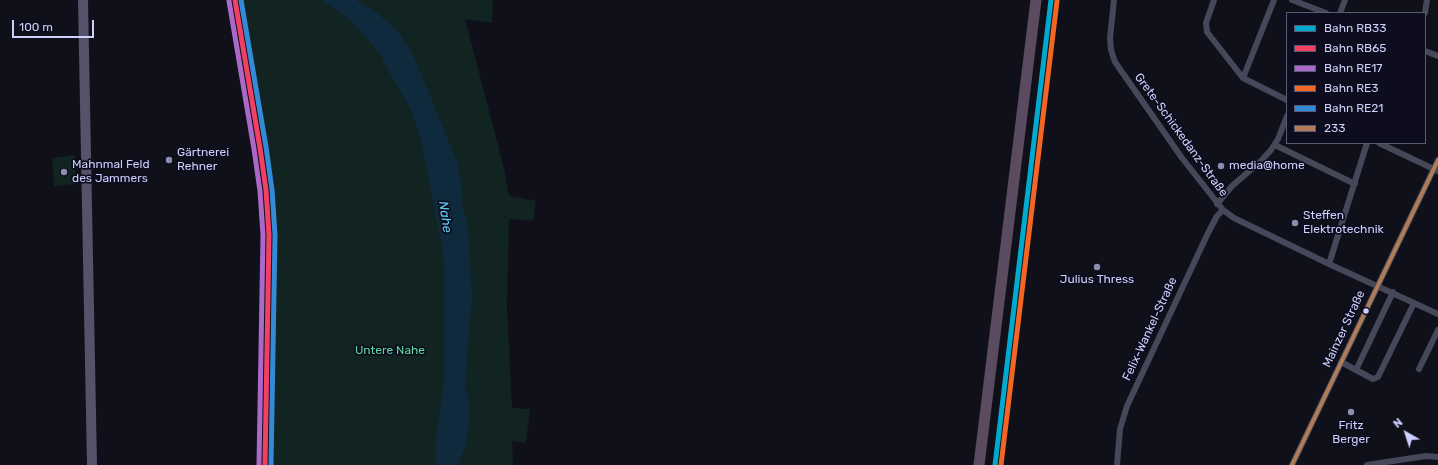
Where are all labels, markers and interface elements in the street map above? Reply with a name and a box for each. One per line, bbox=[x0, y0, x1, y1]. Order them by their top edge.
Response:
scale bar bbox=[14, 12, 96, 38]
legend bbox=[1286, 12, 1426, 144]
text: 100 m bbox=[19, 20, 53, 34]
text: Bahn RB33 bbox=[1324, 21, 1386, 35]
text: Bahn RB65 bbox=[1324, 41, 1386, 55]
text: Bahn RE17 bbox=[1324, 61, 1382, 75]
street label: Grete-Schickedanz-Straße bbox=[1131, 70, 1231, 200]
text: Bahn RE3 bbox=[1324, 81, 1379, 95]
text: Bahn RE21 bbox=[1324, 101, 1383, 115]
text: 233 bbox=[1324, 121, 1345, 135]
place label: Gärtnerei Rehner bbox=[177, 146, 229, 174]
marker: Gärtnerei Rehner bbox=[164, 155, 174, 165]
place label: Mahnmal Feld des Jammers bbox=[72, 158, 150, 186]
place label: media@home bbox=[1229, 159, 1305, 173]
marker: media@home bbox=[1216, 161, 1226, 171]
marker: Mahnmal Feld des Jammers bbox=[59, 167, 69, 177]
water label: Nahe bbox=[435, 200, 455, 234]
place label: Steffen Elektrotechnik bbox=[1303, 209, 1384, 237]
marker: Steffen Elektrotechnik bbox=[1290, 218, 1300, 228]
marker: Julius Thress bbox=[1092, 262, 1102, 272]
place label: Julius Thress bbox=[1060, 273, 1134, 287]
street label: Felix-Wankel-Straße bbox=[1120, 275, 1180, 383]
street label: Mainzer Straße bbox=[1320, 288, 1368, 370]
unlabelled marker bbox=[1361, 306, 1371, 316]
park label: Untere Nahe bbox=[355, 344, 425, 358]
marker: Fritz Berger bbox=[1346, 407, 1356, 417]
north arrow bbox=[1386, 413, 1426, 453]
text: N bbox=[1391, 416, 1405, 431]
place label: Fritz Berger bbox=[1332, 419, 1370, 447]

